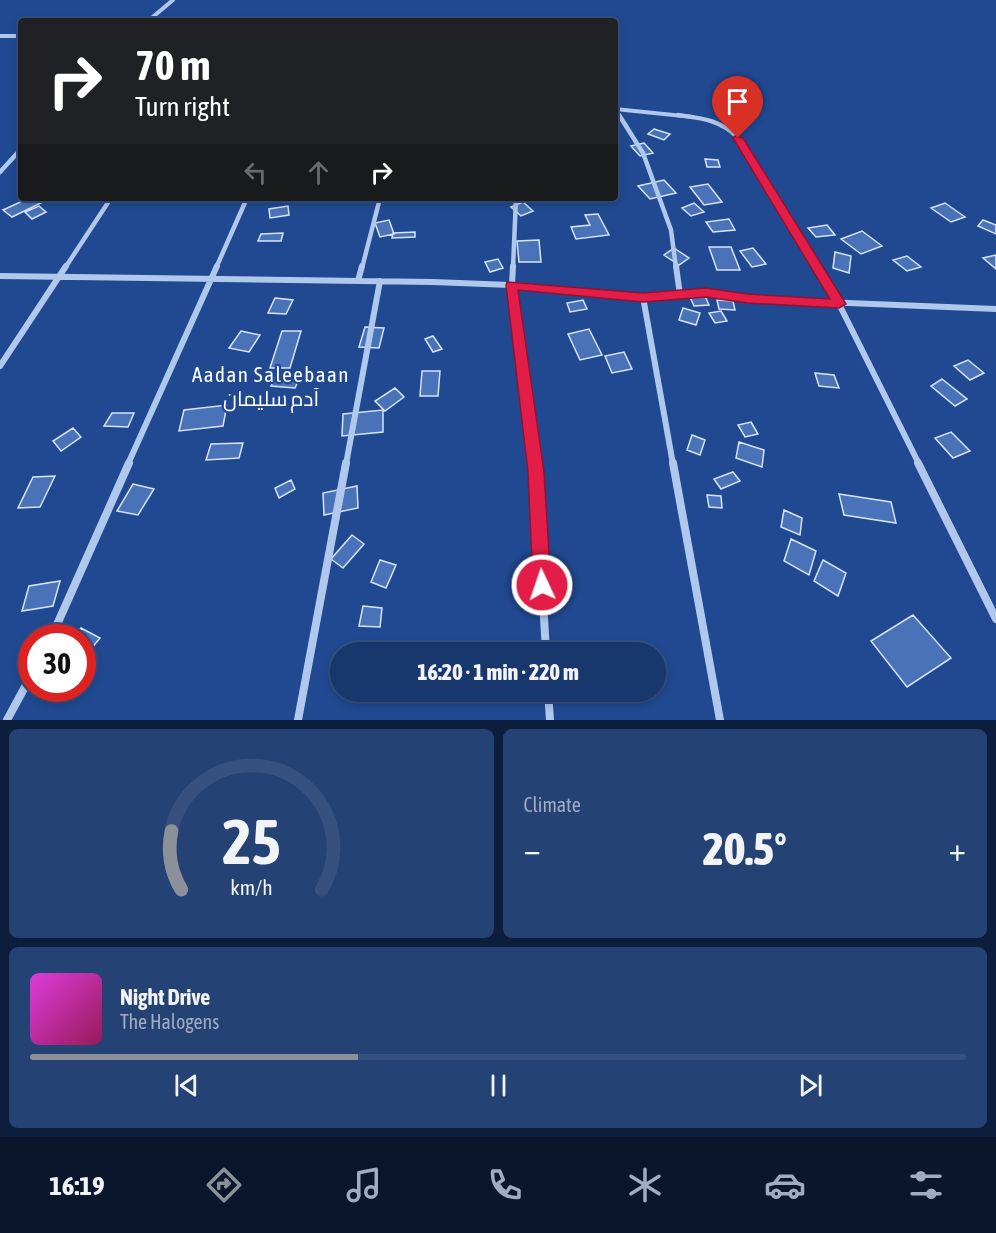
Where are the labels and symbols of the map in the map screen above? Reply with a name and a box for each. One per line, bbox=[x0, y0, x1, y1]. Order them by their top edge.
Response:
pin bbox=[712, 76, 763, 138]
district label: Aadan Saleebaan آدم سليمان bbox=[192, 362, 350, 413]
position arrow bbox=[510, 553, 574, 617]
speed limit sign: 30 bbox=[18, 624, 96, 702]

